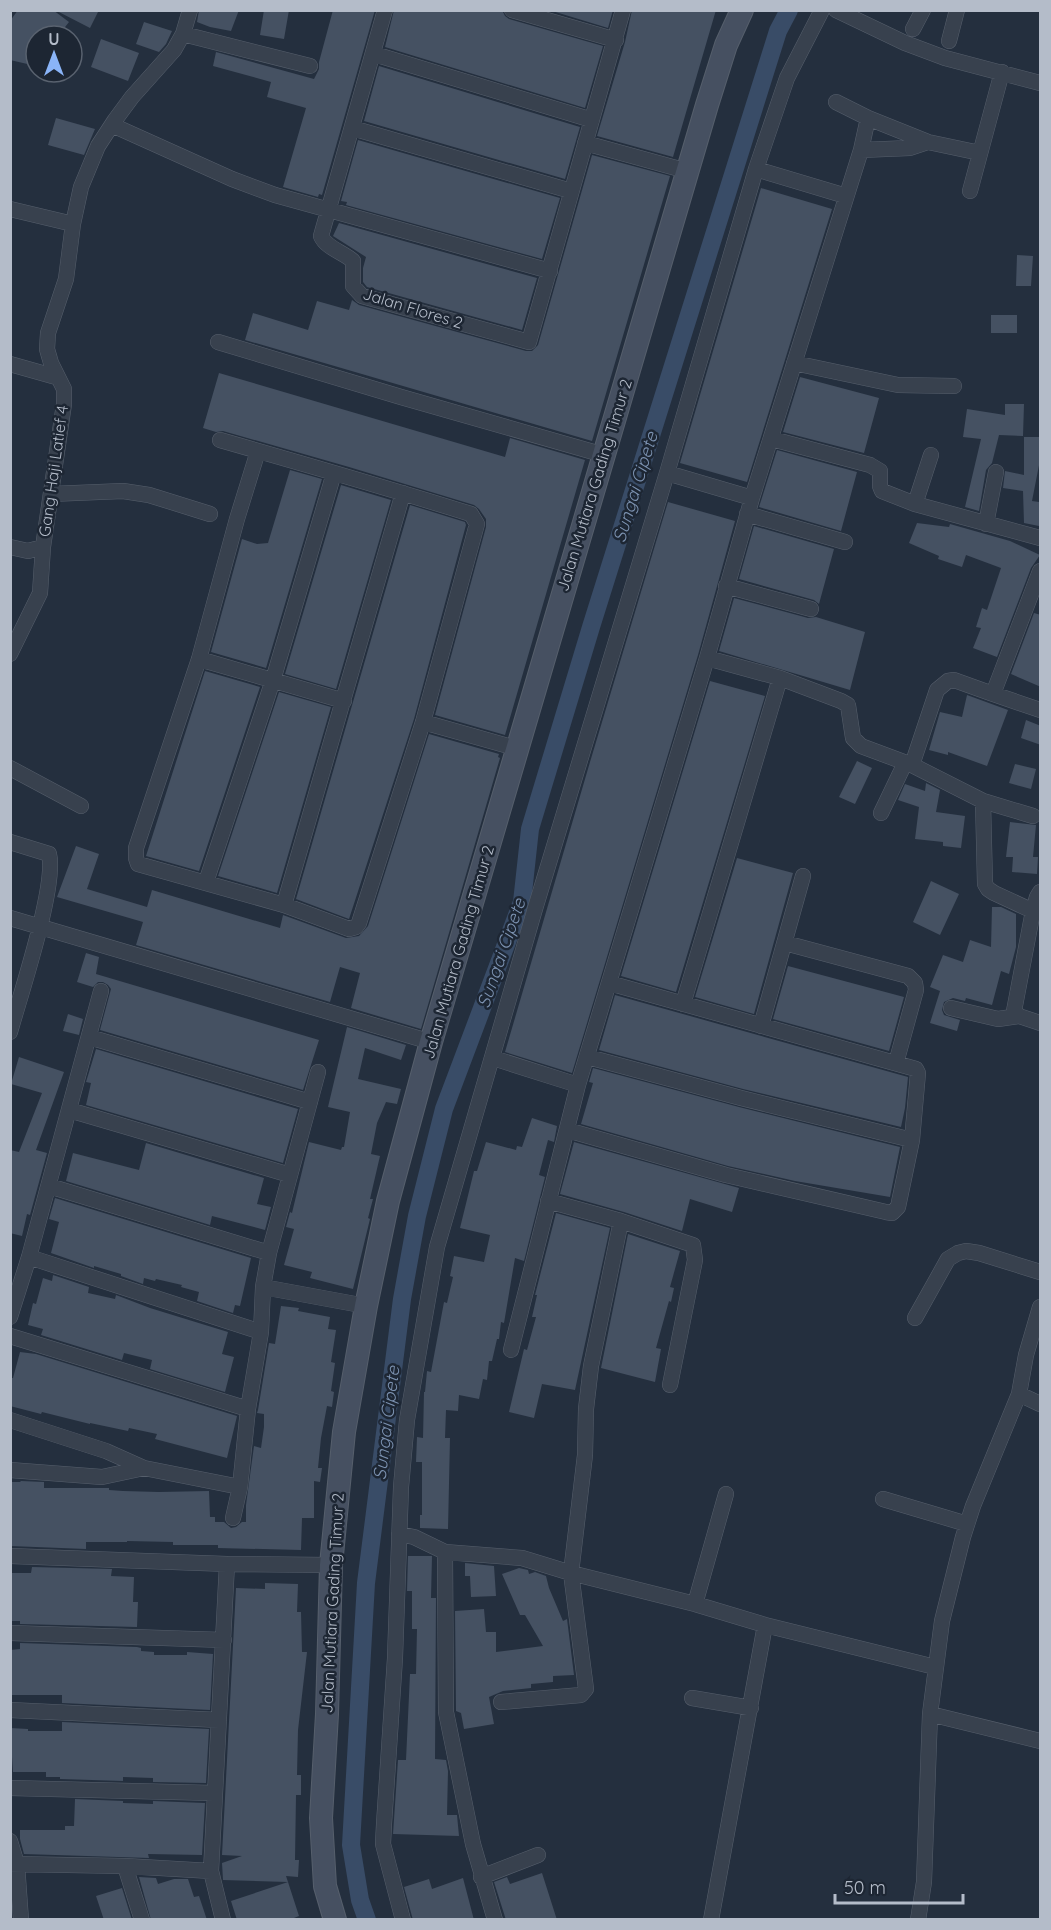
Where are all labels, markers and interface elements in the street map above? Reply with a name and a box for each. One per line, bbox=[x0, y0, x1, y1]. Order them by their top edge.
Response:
north arrow bbox=[24, 24, 84, 84]
text: U bbox=[48, 29, 60, 49]
street label: Jalan Flores 2 bbox=[361, 283, 466, 333]
street label: Jalan Mutiara Gading Timur 2 bbox=[552, 376, 636, 593]
street label: Gang Haji Latief 4 bbox=[34, 404, 72, 538]
water label: Sungai Cipete bbox=[607, 428, 663, 545]
street label: Jalan Mutiara Gading Timur 2 bbox=[418, 843, 498, 1061]
water label: Sungai Cipete bbox=[471, 894, 531, 1011]
water label: Sungai Cipete bbox=[368, 1364, 404, 1481]
street label: Jalan Mutiara Gading Timur 2 bbox=[316, 1492, 348, 1714]
scale bar bbox=[835, 1867, 962, 1905]
text: 50 m bbox=[844, 1876, 886, 1899]

